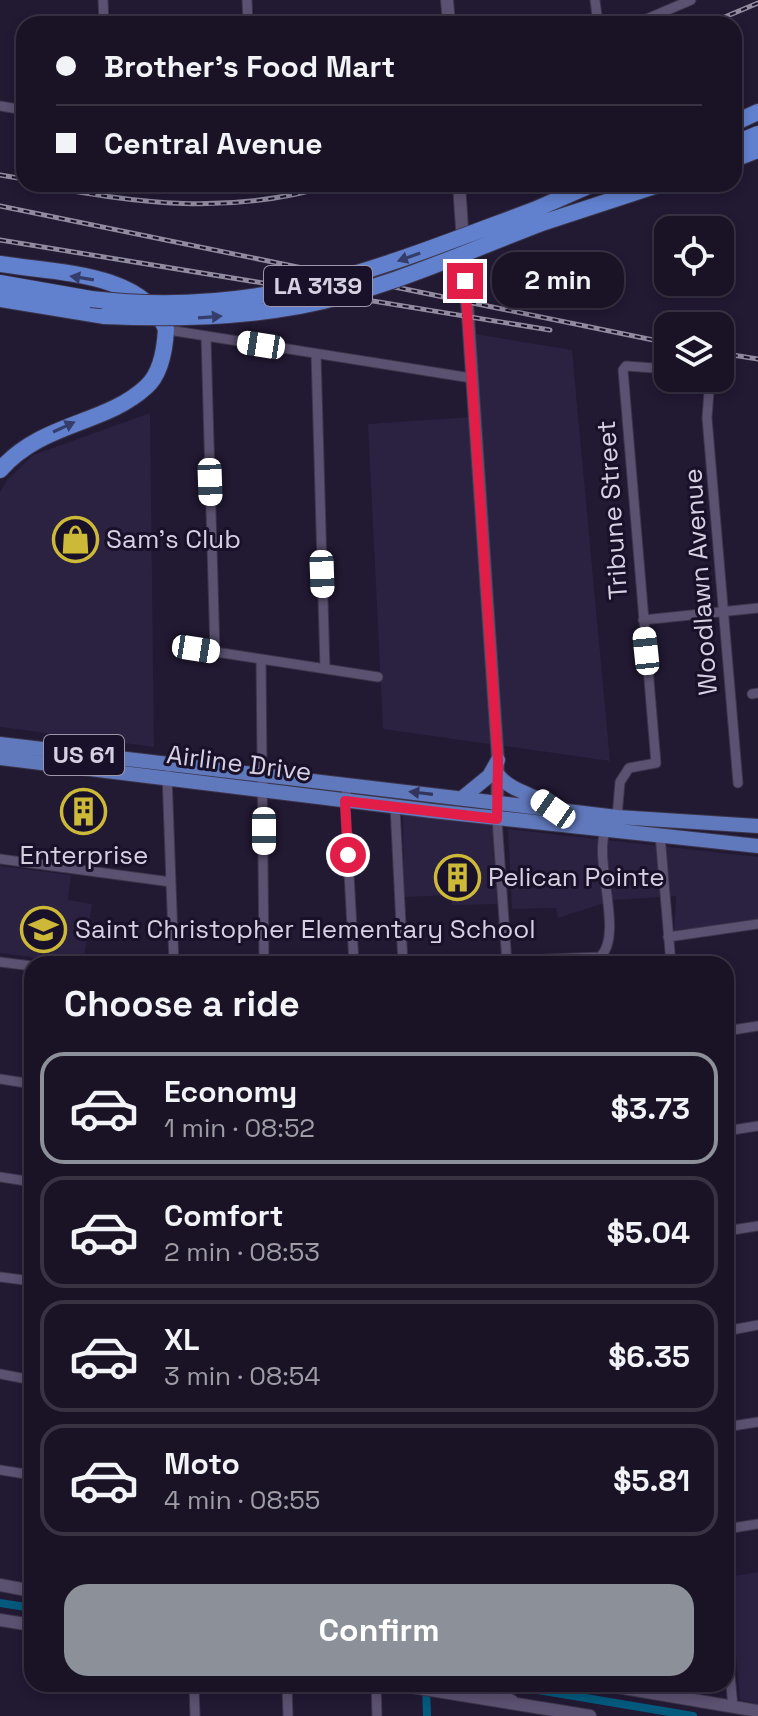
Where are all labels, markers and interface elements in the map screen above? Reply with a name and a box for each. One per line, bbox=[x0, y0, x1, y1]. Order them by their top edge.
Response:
text: Brother's Food Mart bbox=[104, 47, 395, 86]
text: Central Avenue bbox=[104, 124, 323, 163]
map controls bbox=[654, 216, 734, 392]
button: locate bbox=[654, 216, 734, 296]
one-way arrow bbox=[397, 251, 421, 264]
callout: 2 min bbox=[493, 253, 625, 309]
route end bbox=[447, 263, 483, 299]
text: 2 min bbox=[524, 263, 592, 297]
road number: LA 3139 bbox=[264, 266, 372, 306]
one-way arrow bbox=[69, 271, 94, 283]
one-way arrow bbox=[198, 310, 223, 323]
button: layers bbox=[654, 312, 734, 392]
car bbox=[235, 329, 287, 361]
street label: Tribune Street bbox=[589, 419, 635, 601]
one-way arrow bbox=[52, 420, 75, 434]
car bbox=[197, 458, 223, 506]
street label: Woodlawn Avenue bbox=[675, 467, 725, 697]
shop icon: Sam's Club bbox=[51, 515, 99, 563]
place label: Sam's Club bbox=[106, 522, 241, 556]
car bbox=[309, 550, 335, 598]
car bbox=[632, 626, 660, 676]
car bbox=[170, 633, 222, 665]
road number: US 61 bbox=[44, 735, 124, 775]
street label: Airline Drive bbox=[165, 737, 313, 789]
car bbox=[526, 785, 580, 833]
one-way arrow bbox=[408, 786, 433, 799]
building icon: Enterprise bbox=[60, 788, 108, 836]
car bbox=[252, 807, 276, 855]
route start bbox=[330, 837, 366, 873]
place label: Enterprise bbox=[20, 838, 148, 872]
building icon: Pelican Pointe bbox=[433, 853, 481, 901]
place label: Pelican Pointe bbox=[488, 860, 665, 894]
school or university icon: Saint Christopher Elementary School bbox=[20, 905, 68, 953]
place label: Saint Christopher Elementary School bbox=[75, 912, 536, 946]
text: Choose a ride bbox=[64, 981, 300, 1027]
icon: car bbox=[68, 1072, 140, 1144]
text: Economy bbox=[164, 1072, 297, 1111]
text: $3.73 bbox=[611, 1089, 690, 1128]
text: 1 min · 08:52 bbox=[164, 1111, 315, 1145]
icon: car bbox=[68, 1196, 140, 1268]
text: Comfort bbox=[164, 1196, 283, 1235]
text: $5.04 bbox=[607, 1213, 690, 1252]
text: 2 min · 08:53 bbox=[164, 1235, 320, 1269]
icon: car bbox=[68, 1320, 140, 1392]
text: XL bbox=[164, 1320, 200, 1359]
text: $6.35 bbox=[608, 1337, 690, 1376]
text: 3 min · 08:54 bbox=[164, 1359, 321, 1393]
icon: car bbox=[68, 1444, 140, 1516]
text: Moto bbox=[164, 1444, 240, 1483]
text: $5.81 bbox=[613, 1461, 690, 1500]
text: 4 min · 08:55 bbox=[164, 1483, 320, 1517]
button: Confirm bbox=[64, 1584, 694, 1676]

